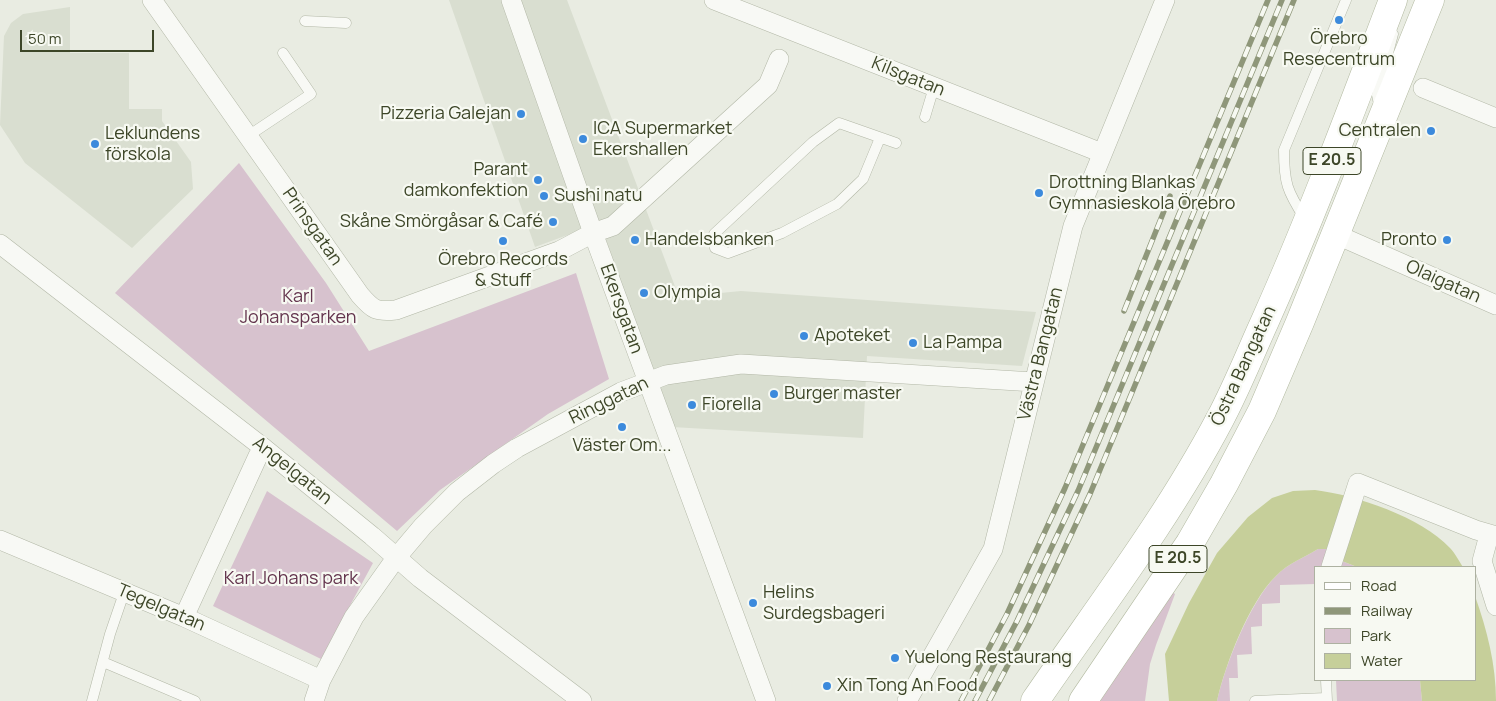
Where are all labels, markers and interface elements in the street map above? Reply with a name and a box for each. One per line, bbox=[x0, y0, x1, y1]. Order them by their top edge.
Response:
marker: Örebro Resecentrum bbox=[1333, 14, 1345, 26]
scale bar bbox=[22, 20, 156, 52]
text: 50 m bbox=[28, 28, 62, 49]
place label: Örebro Resecentrum bbox=[1283, 28, 1395, 70]
street label: Kilsgatan bbox=[868, 53, 948, 101]
place label: Pizzeria Galejan bbox=[380, 103, 511, 125]
marker: Pizzeria Galejan bbox=[515, 108, 527, 120]
place label: ICA Supermarket Ekershallen bbox=[593, 118, 732, 160]
place label: Centralen bbox=[1339, 120, 1421, 142]
place label: Leklundens förskola bbox=[105, 123, 200, 166]
marker: Centralen bbox=[1425, 125, 1437, 137]
marker: ICA Supermarket Ekershallen bbox=[577, 133, 589, 145]
marker: Leklundens förskola bbox=[89, 138, 101, 150]
road number: E 20.5 bbox=[1303, 148, 1361, 175]
place label: Parant damkonfektion bbox=[404, 159, 528, 202]
place label: Drottning Blankas Gymnasieskola Örebro bbox=[1049, 172, 1235, 214]
marker: Parant damkonfektion bbox=[532, 174, 544, 186]
street label: Prinsgatan bbox=[277, 184, 347, 270]
place label: Sushi natu bbox=[554, 185, 642, 207]
marker: Drottning Blankas Gymnasieskola Örebro bbox=[1033, 187, 1045, 199]
marker: Sushi natu bbox=[538, 190, 550, 202]
place label: Skåne Smörgåsar & Café bbox=[340, 211, 543, 233]
marker: Skåne Smörgåsar & Café bbox=[547, 216, 559, 228]
place label: Handelsbanken bbox=[645, 229, 774, 251]
place label: Pronto bbox=[1381, 229, 1437, 251]
marker: Handelsbanken bbox=[629, 234, 641, 246]
marker: Pronto bbox=[1441, 234, 1453, 246]
marker: Örebro Records & Stuff bbox=[497, 235, 509, 247]
place label: Örebro Records & Stuff bbox=[438, 249, 568, 292]
street label: Olaigatan bbox=[1402, 256, 1484, 308]
street label: Ekersgatan bbox=[595, 261, 647, 357]
place label: Olympia bbox=[654, 282, 721, 304]
street label: Västra Bangatan bbox=[1014, 285, 1068, 423]
park label: Karl Johansparken bbox=[240, 286, 356, 328]
marker: Olympia bbox=[638, 287, 650, 299]
street label: Östra Bangatan bbox=[1207, 303, 1281, 429]
place label: Apoteket bbox=[814, 325, 891, 347]
marker: Apoteket bbox=[798, 330, 810, 342]
place label: La Pampa bbox=[923, 332, 1002, 354]
marker: La Pampa bbox=[907, 337, 919, 349]
street label: Ringgatan bbox=[566, 373, 652, 429]
place label: Burger master bbox=[784, 383, 902, 405]
marker: Burger master bbox=[768, 388, 780, 400]
place label: Fiorella bbox=[702, 394, 761, 416]
marker: Fiorella bbox=[686, 399, 698, 411]
marker: Väster Om... bbox=[616, 421, 628, 433]
street label: Angelgatan bbox=[248, 432, 336, 510]
place label: Väster Om... bbox=[573, 435, 671, 457]
road number: E 20.5 bbox=[1149, 546, 1207, 572]
legend bbox=[1314, 566, 1476, 681]
park label: Karl Johans park bbox=[224, 568, 358, 590]
text: Road bbox=[1361, 575, 1397, 596]
street label: Tegelgatan bbox=[114, 580, 208, 636]
place label: Helins Surdegsbageri bbox=[763, 582, 885, 624]
marker: Helins Surdegsbageri bbox=[747, 597, 759, 609]
text: Railway bbox=[1361, 600, 1413, 621]
text: Park bbox=[1361, 625, 1391, 646]
place label: Yuelong Restaurang bbox=[905, 647, 1072, 669]
text: Water bbox=[1361, 650, 1403, 671]
marker: Yuelong Restaurang bbox=[889, 652, 901, 664]
place label: Xin Tong An Food bbox=[837, 675, 978, 697]
marker: Xin Tong An Food bbox=[821, 680, 833, 692]

